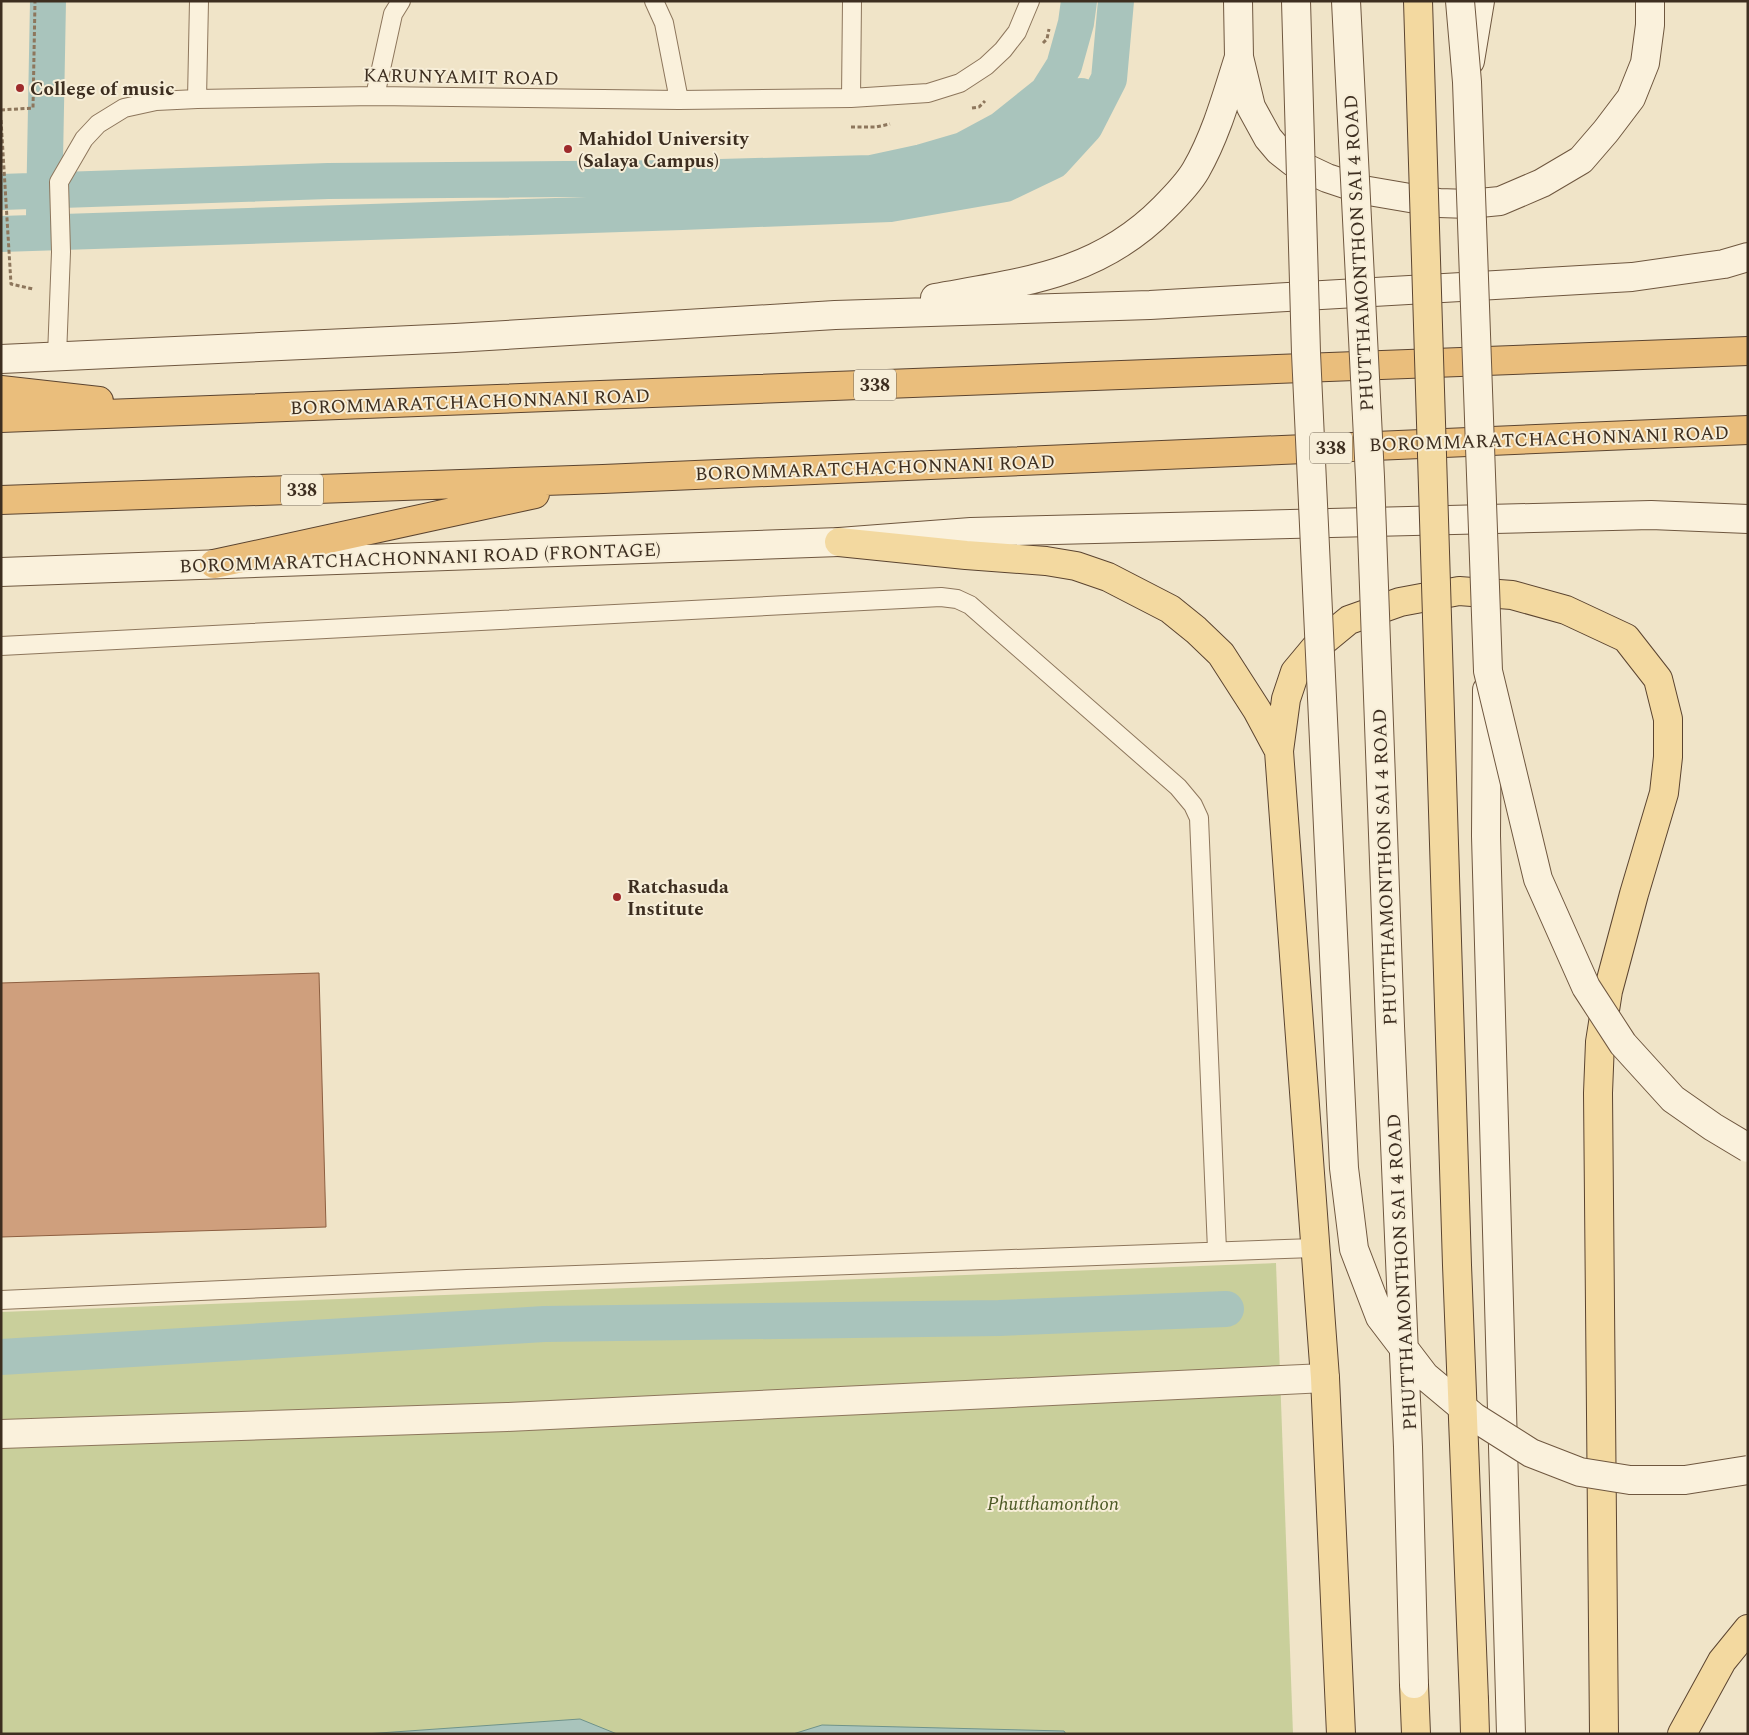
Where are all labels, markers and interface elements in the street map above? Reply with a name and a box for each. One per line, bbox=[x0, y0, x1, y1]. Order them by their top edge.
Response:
street label: KARUNYAMIT ROAD bbox=[363, 61, 559, 94]
place label: College of music bbox=[30, 75, 174, 104]
marker: College of music bbox=[14, 82, 26, 94]
street label: PHUTTHAMONTHON SAI 4 ROAD bbox=[1337, 94, 1382, 412]
place label: Mahidol University (Salaya Campus) bbox=[578, 125, 750, 176]
marker: Mahidol University (Salaya Campus) bbox=[562, 143, 574, 155]
road number: 338 bbox=[854, 370, 896, 400]
street label: BOROMMARATCHACHONNANI ROAD bbox=[290, 382, 650, 423]
street label: BOROMMARATCHACHONNANI ROAD bbox=[1369, 419, 1729, 460]
road number: 338 bbox=[1310, 432, 1352, 463]
street label: BOROMMARATCHACHONNANI ROAD bbox=[695, 448, 1055, 489]
road number: 338 bbox=[281, 474, 323, 506]
street label: BOROMMARATCHACHONNANI ROAD (FRONTAGE) bbox=[179, 536, 661, 581]
street label: PHUTTHAMONTHON SAI 4 ROAD bbox=[1365, 708, 1406, 1026]
place label: Ratchasuda Institute bbox=[627, 873, 729, 924]
marker: Ratchasuda Institute bbox=[611, 891, 623, 903]
street label: PHUTTHAMONTHON SAI 4 ROAD bbox=[1380, 1113, 1425, 1431]
park label: Phutthamonthon bbox=[987, 1490, 1119, 1519]

